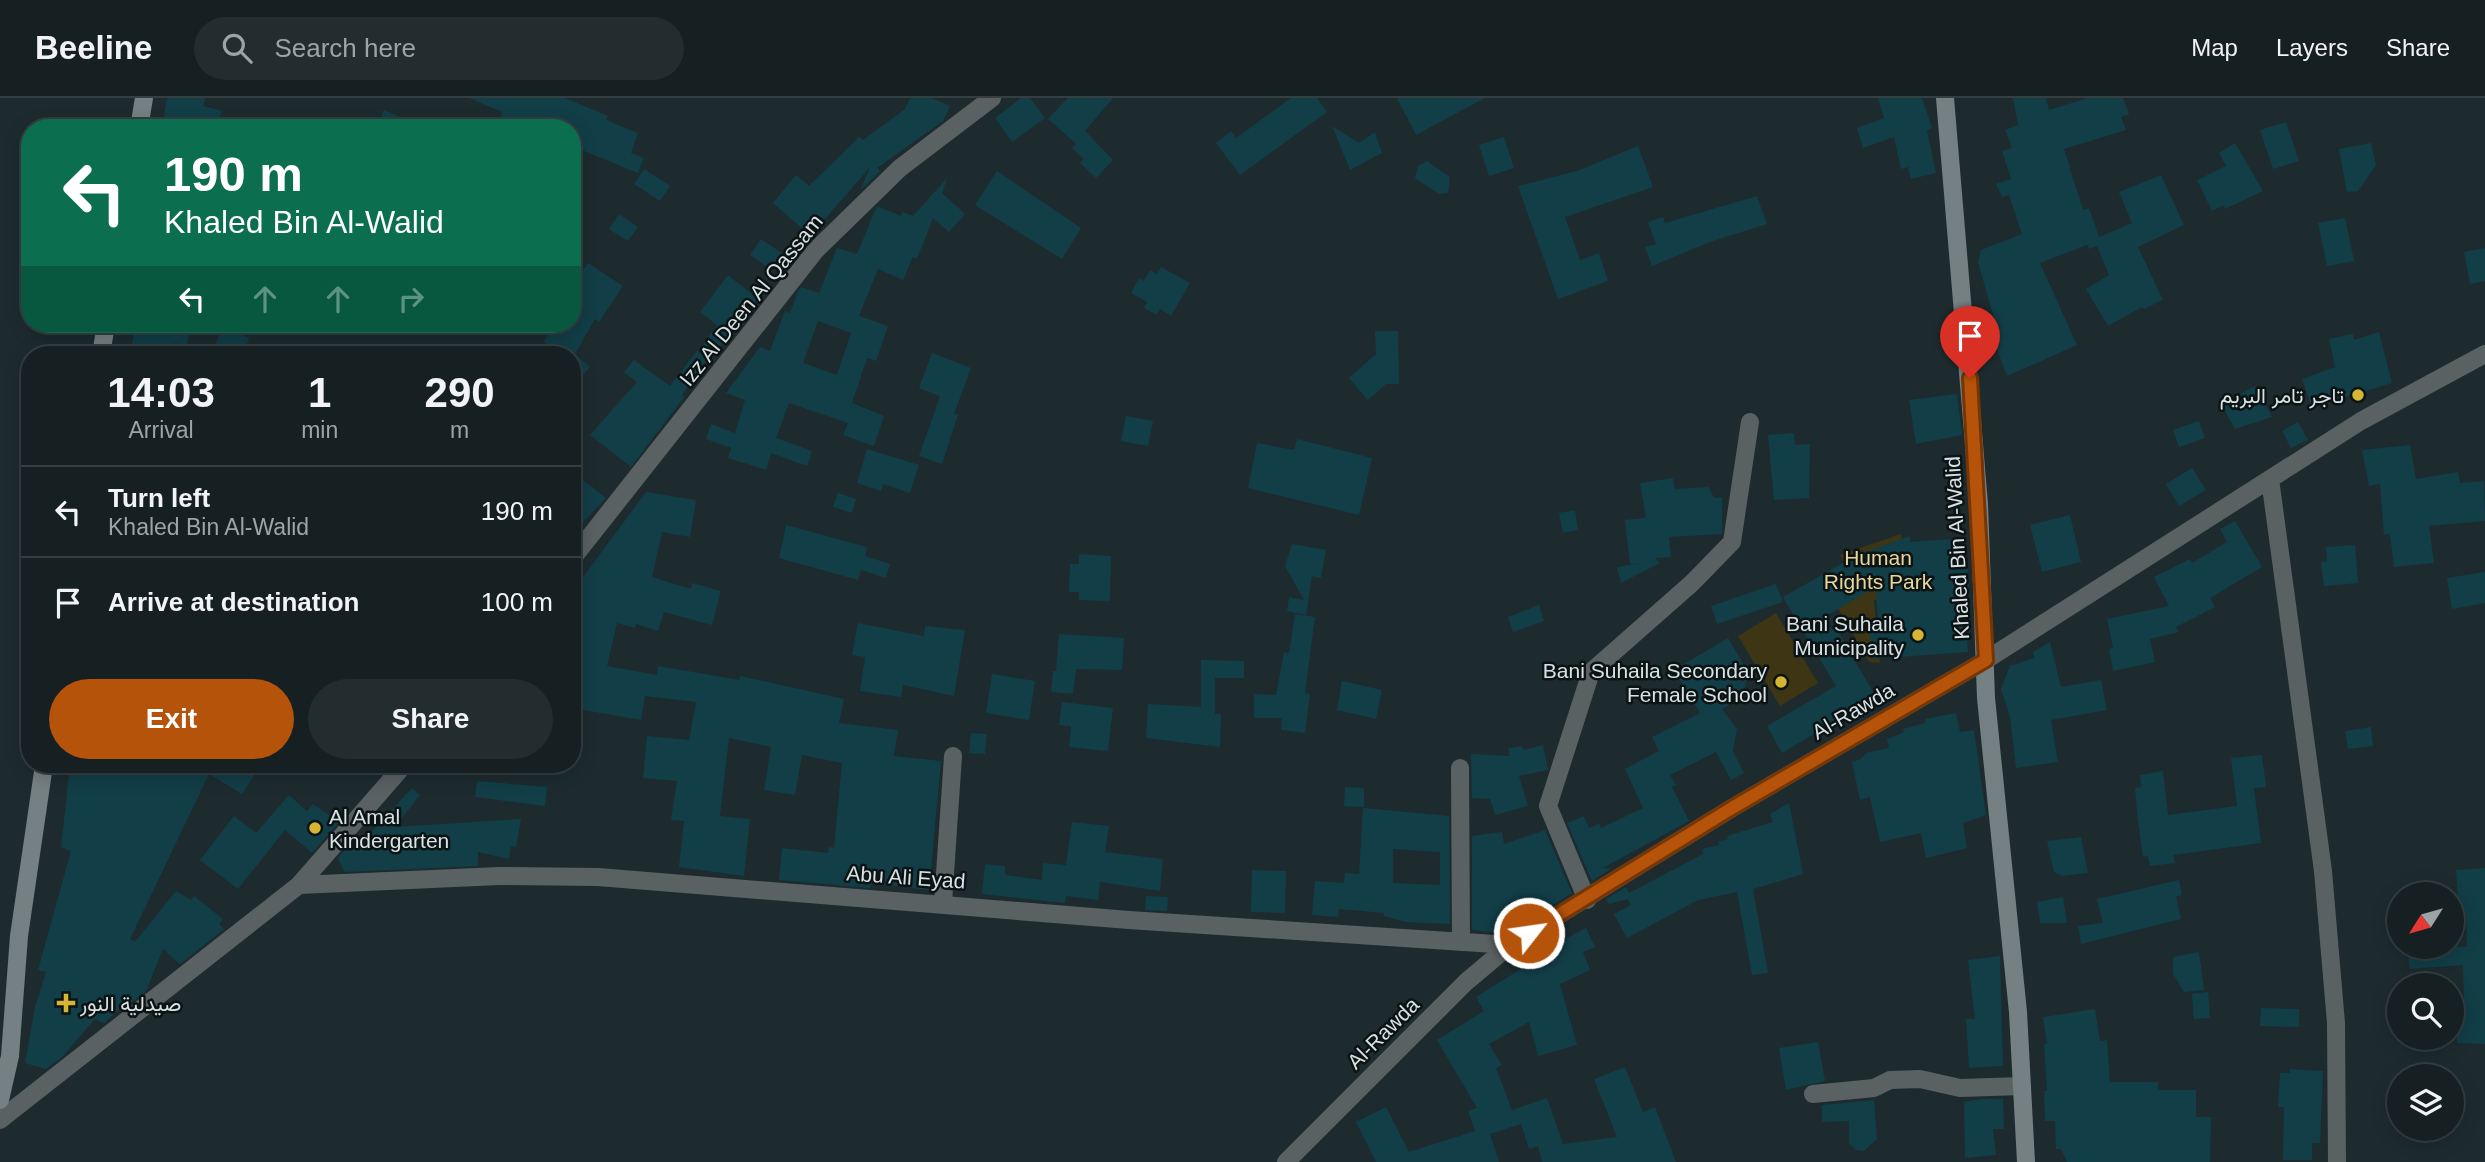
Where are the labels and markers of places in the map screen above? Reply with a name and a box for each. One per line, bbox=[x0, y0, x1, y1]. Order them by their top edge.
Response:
pin bbox=[1940, 306, 2000, 378]
place label: تاجر تامر البريم bbox=[2220, 384, 2344, 410]
marker: تاجر تامر البريم bbox=[2350, 387, 2366, 403]
place label: Bani Suhaila Municipality bbox=[1786, 612, 1904, 659]
marker: Bani Suhaila Municipality bbox=[1910, 627, 1926, 643]
place label: Bani Suhaila Secondary Female School bbox=[1543, 659, 1767, 706]
marker: Bani Suhaila Secondary Female School bbox=[1773, 674, 1789, 690]
place label: Al Amal Kindergarten bbox=[329, 805, 449, 852]
marker: Al Amal Kindergarten bbox=[307, 820, 323, 836]
place label: صيدلية النور bbox=[79, 992, 181, 1017]
marker: صيدلية النور bbox=[58, 995, 74, 1011]

